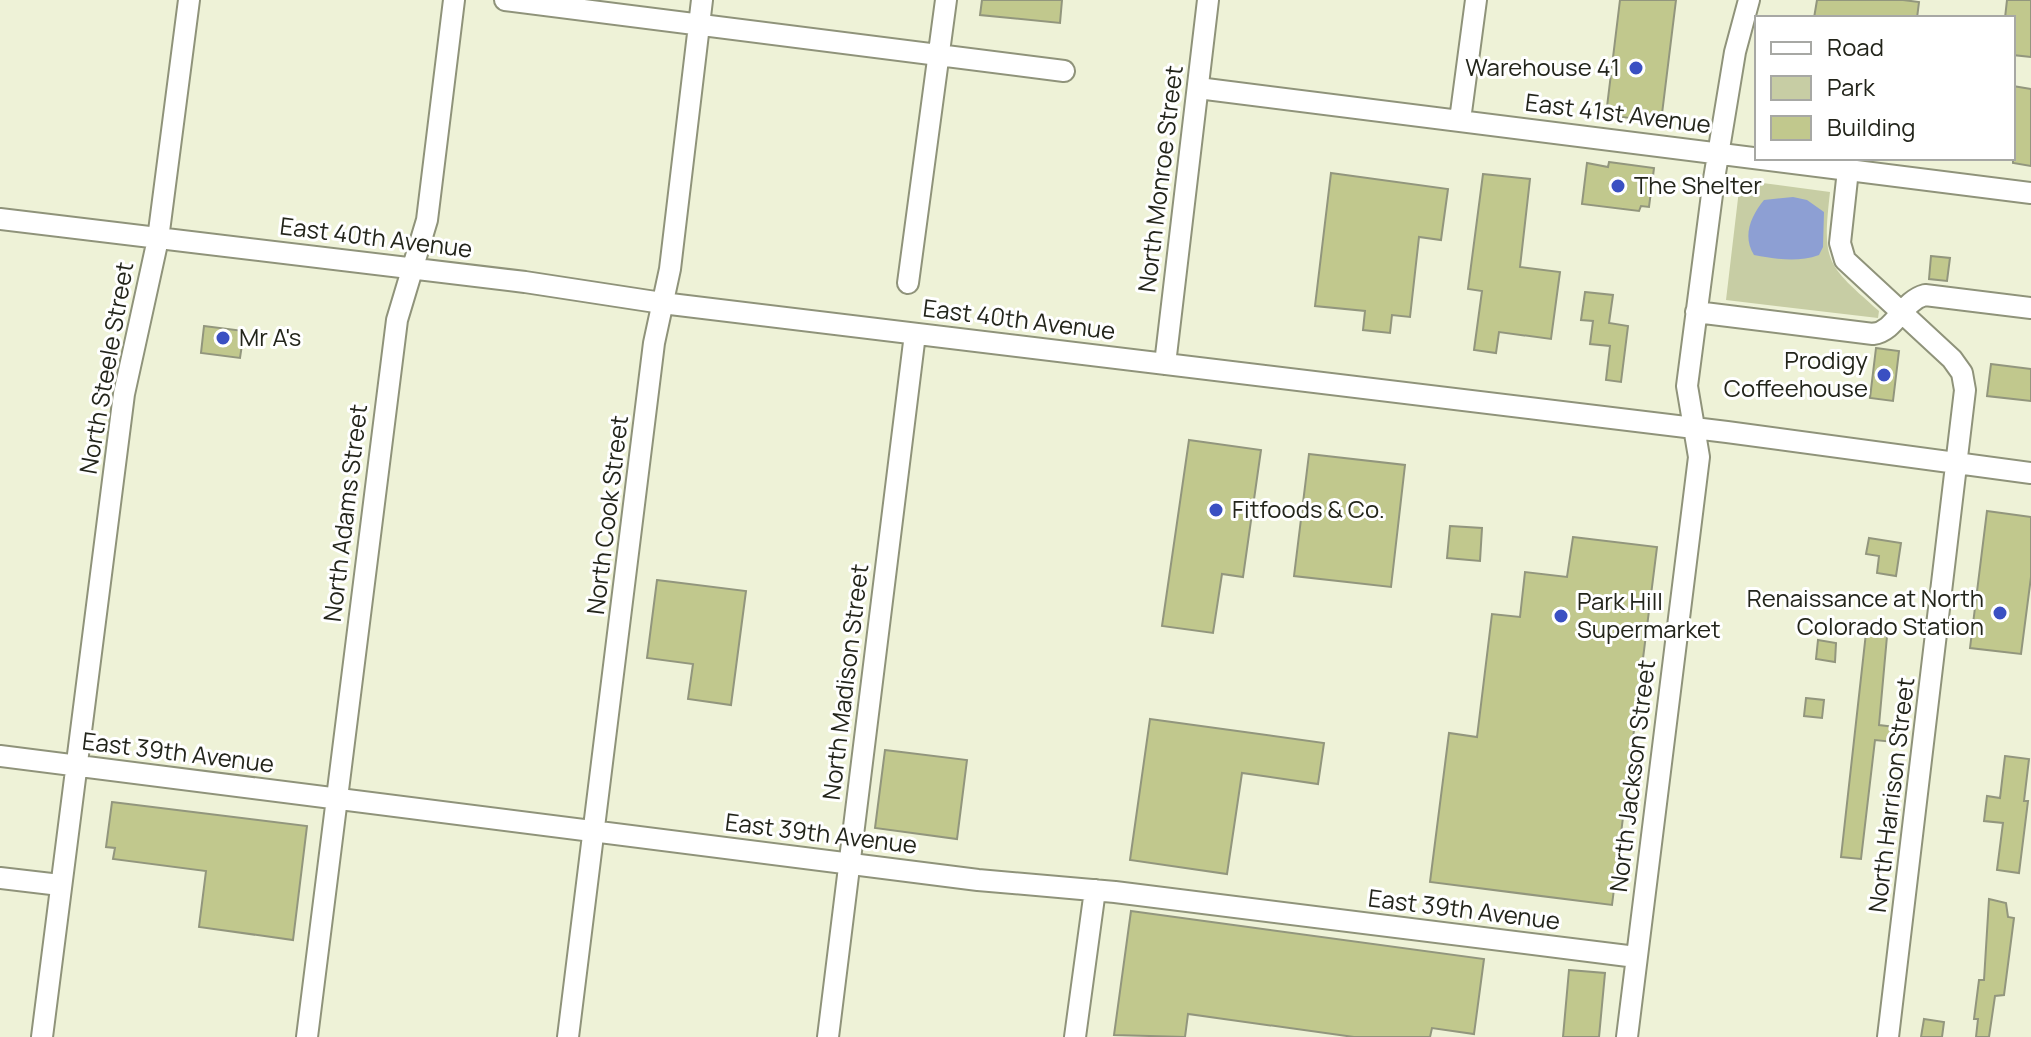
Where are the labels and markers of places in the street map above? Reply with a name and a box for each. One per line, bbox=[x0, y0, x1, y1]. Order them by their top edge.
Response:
place label: Warehouse 41 bbox=[1465, 50, 1620, 83]
marker: Warehouse 41 bbox=[1627, 59, 1645, 77]
place label: The Shelter bbox=[1634, 168, 1762, 201]
marker: The Shelter bbox=[1609, 177, 1627, 195]
place label: Mr A's bbox=[239, 320, 301, 353]
marker: Mr A's bbox=[214, 329, 232, 347]
place label: Prodigy Coffeehouse bbox=[1724, 343, 1868, 404]
marker: Prodigy Coffeehouse bbox=[1875, 366, 1893, 384]
place label: Fitfoods & Co. bbox=[1232, 492, 1385, 525]
marker: Fitfoods & Co. bbox=[1207, 501, 1225, 519]
place label: Renaissance at North Colorado Station bbox=[1747, 581, 1984, 642]
place label: Park Hill Supermarket bbox=[1577, 584, 1721, 645]
marker: Renaissance at North Colorado Station bbox=[1991, 604, 2009, 622]
marker: Park Hill Supermarket bbox=[1552, 607, 1570, 625]

